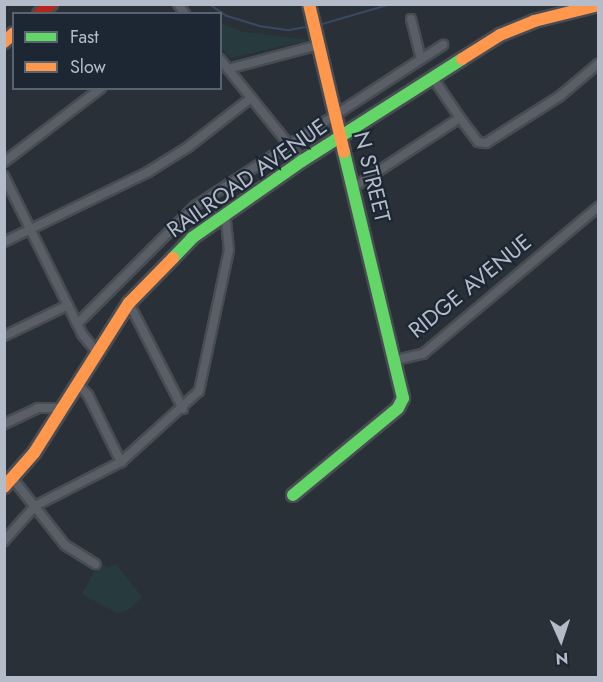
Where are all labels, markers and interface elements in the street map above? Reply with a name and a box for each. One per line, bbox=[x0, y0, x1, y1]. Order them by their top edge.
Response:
legend bbox=[12, 12, 222, 90]
text: Fast bbox=[70, 24, 99, 50]
text: Slow bbox=[70, 54, 106, 80]
street label: RAILROAD AVENUE bbox=[162, 113, 332, 243]
street label: N STREET bbox=[348, 129, 396, 225]
street label: RIDGE AVENUE bbox=[403, 228, 537, 344]
north arrow bbox=[531, 610, 591, 670]
text: N bbox=[555, 647, 569, 670]

